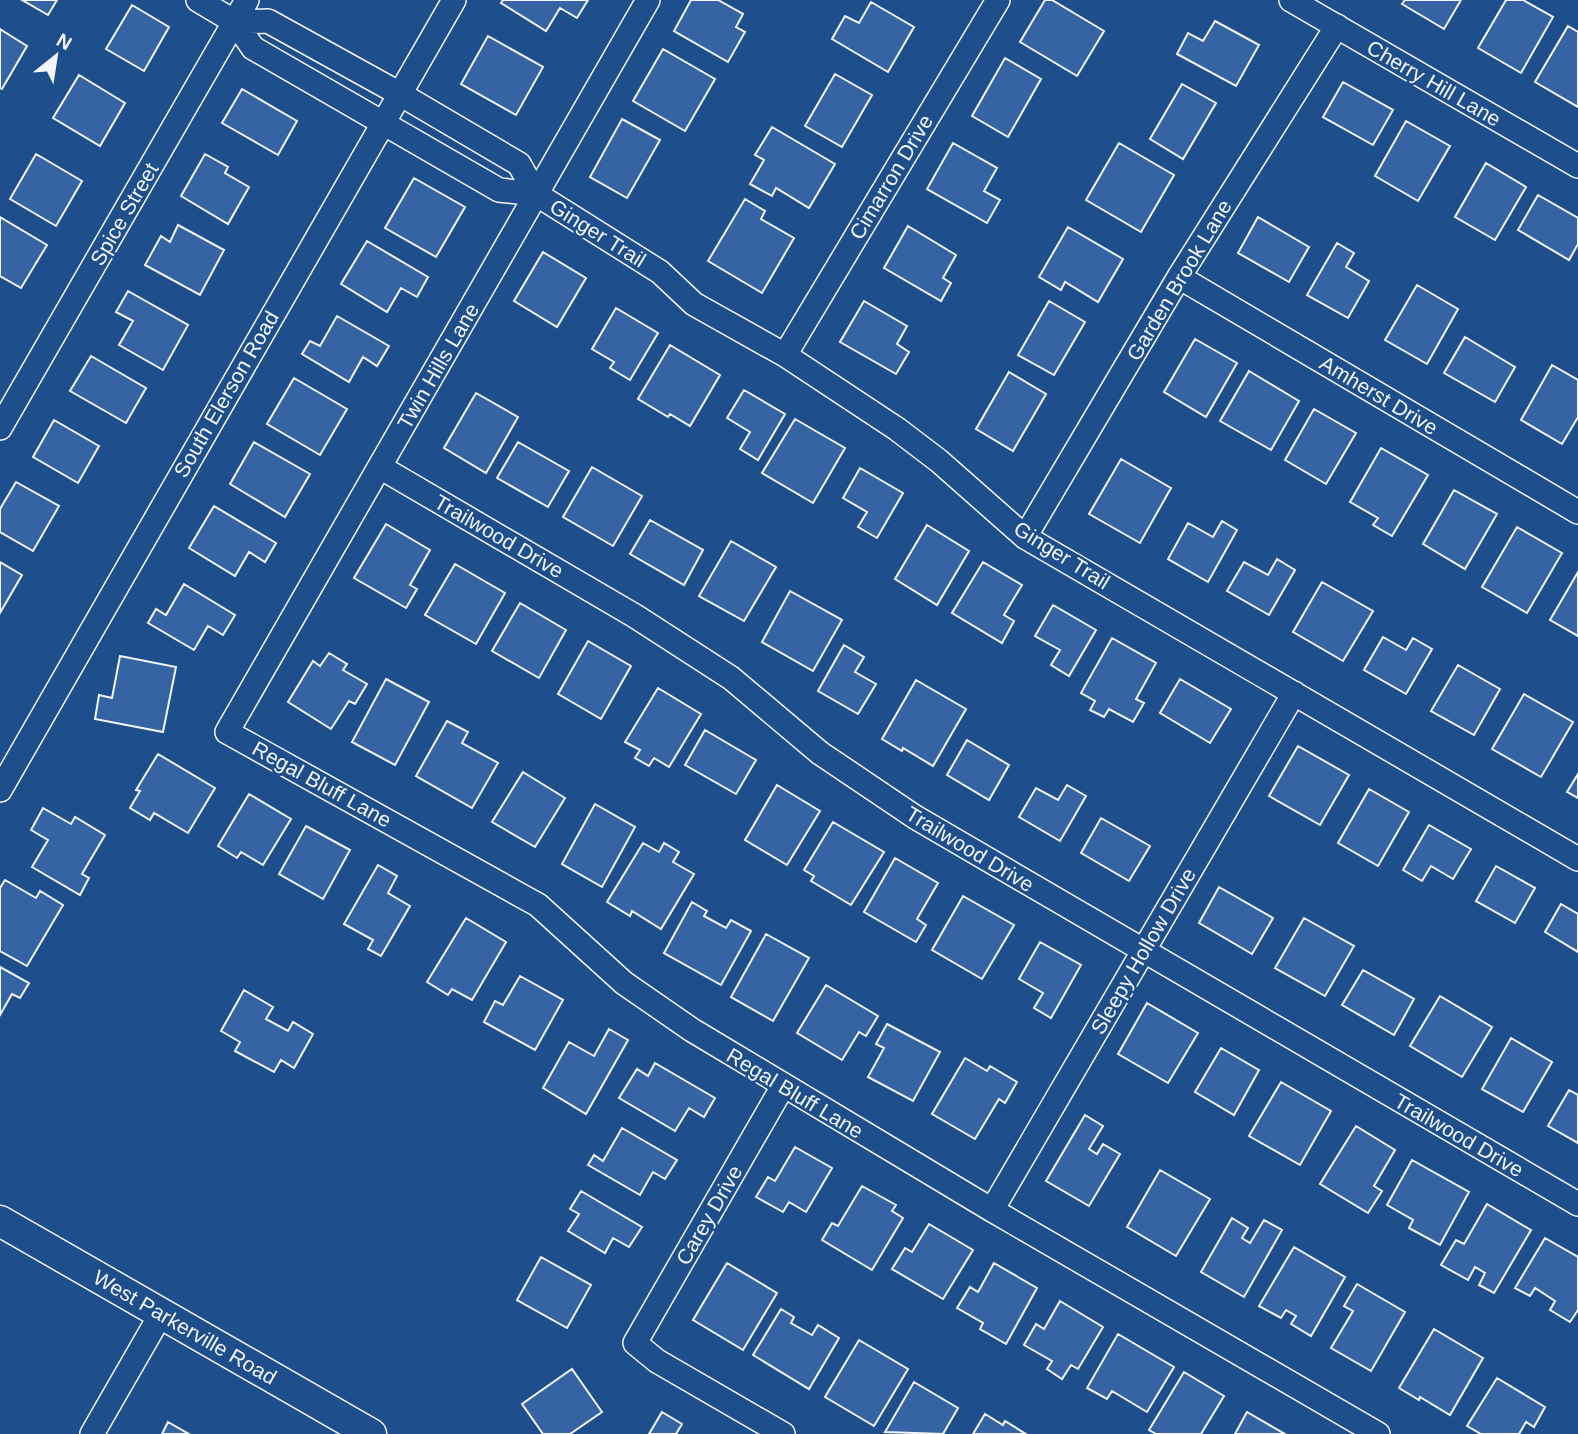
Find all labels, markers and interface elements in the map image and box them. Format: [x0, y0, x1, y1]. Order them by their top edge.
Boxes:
north arrow [21, 21, 91, 91]
text: N [53, 29, 75, 54]
street label: Cherry Hill Lane [1363, 35, 1505, 131]
street label: Cimarron Drive [845, 111, 937, 243]
street label: Spice Street [85, 159, 163, 269]
street label: Ginger Trail [546, 194, 650, 272]
street label: Garden Brook Lane [1122, 196, 1236, 364]
street label: Twin Hills Lane [393, 299, 483, 433]
street label: South Elerson Road [169, 307, 283, 481]
street label: Amherst Drive [1316, 351, 1442, 439]
street label: Trailwood Drive [430, 490, 568, 582]
street label: Ginger Trail [1010, 516, 1114, 594]
street label: Regal Bluff Lane [249, 736, 395, 832]
street label: Trailwood Drive [902, 802, 1038, 896]
street label: Sleepy Hollow Drive [1086, 864, 1200, 1038]
street label: Regal Bluff Lane [723, 1043, 867, 1143]
street label: Trailwood Drive [1390, 1089, 1528, 1181]
street label: Carey Drive [671, 1161, 747, 1269]
street label: West Parkerville Road [89, 1265, 281, 1389]

